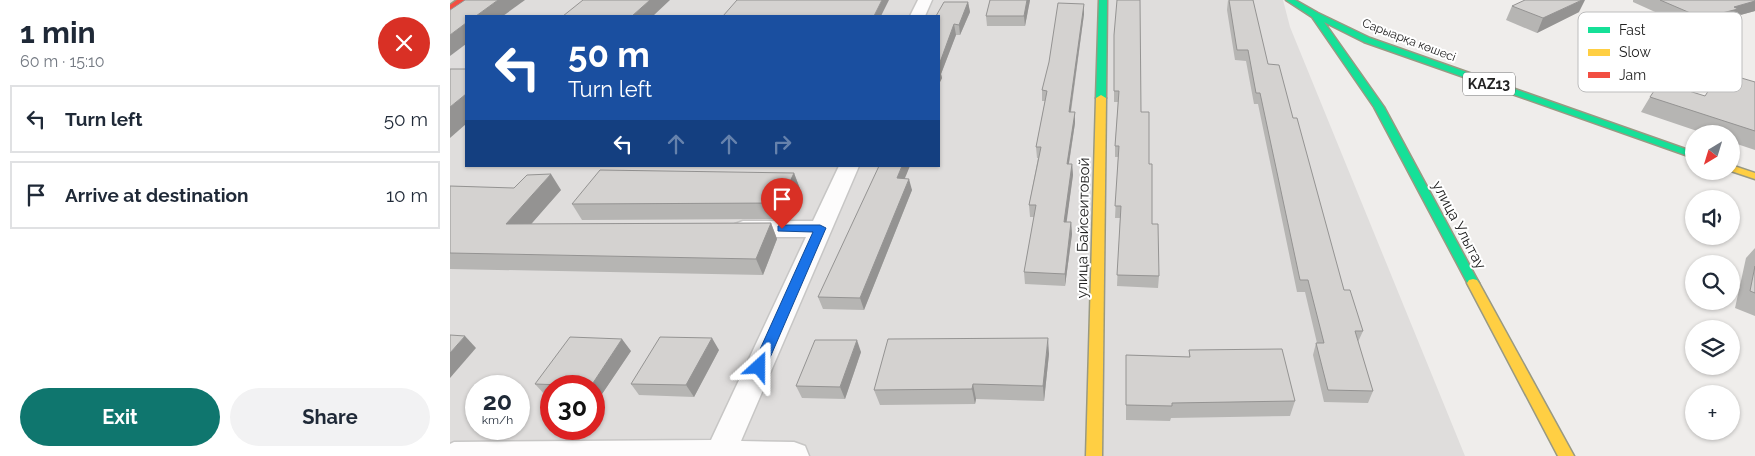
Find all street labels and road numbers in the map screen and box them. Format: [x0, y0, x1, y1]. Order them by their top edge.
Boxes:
street label: Сарыарқа көшесі [1360, 16, 1458, 64]
road number: KAZ13 [1463, 72, 1515, 96]
street label: улица Байсеитовой [1073, 157, 1093, 299]
street label: улица Улытау [1428, 178, 1490, 272]

